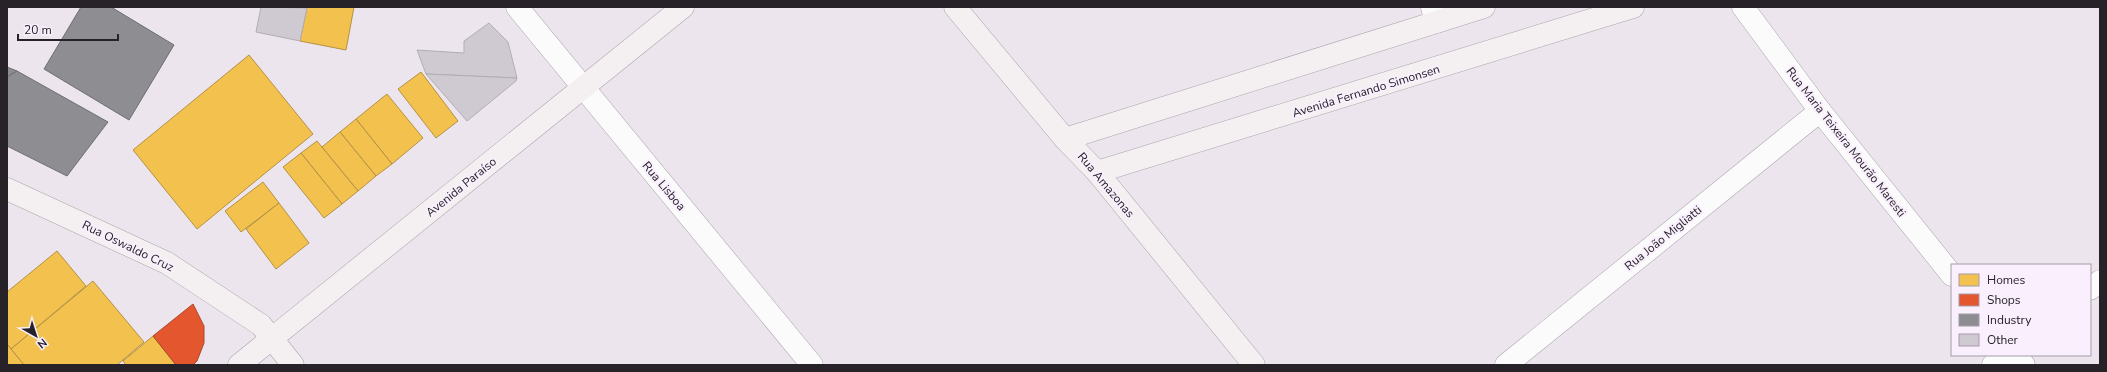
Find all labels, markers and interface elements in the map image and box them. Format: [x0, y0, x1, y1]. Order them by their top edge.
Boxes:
scale bar [18, 16, 118, 42]
text: 20 m [24, 22, 52, 38]
street label: Avenida Fernando Simonsen [1290, 61, 1442, 121]
street label: Rua Maria Teixeira Mourão Maresti [1783, 64, 1909, 220]
street label: Rua Amazonas [1074, 149, 1138, 221]
street label: Avenida Paraíso [422, 153, 500, 220]
street label: Rua Lisboa [639, 158, 689, 214]
street label: Rua João Migliatti [1621, 202, 1705, 274]
street label: Rua Oswaldo Cruz [79, 217, 177, 275]
legend [1951, 264, 2091, 356]
text: Homes [1987, 272, 2025, 288]
text: Shops [1987, 292, 2021, 308]
text: Industry [1987, 312, 2032, 328]
north arrow [16, 316, 56, 356]
text: Other [1987, 332, 2019, 348]
text: N [34, 335, 50, 352]

